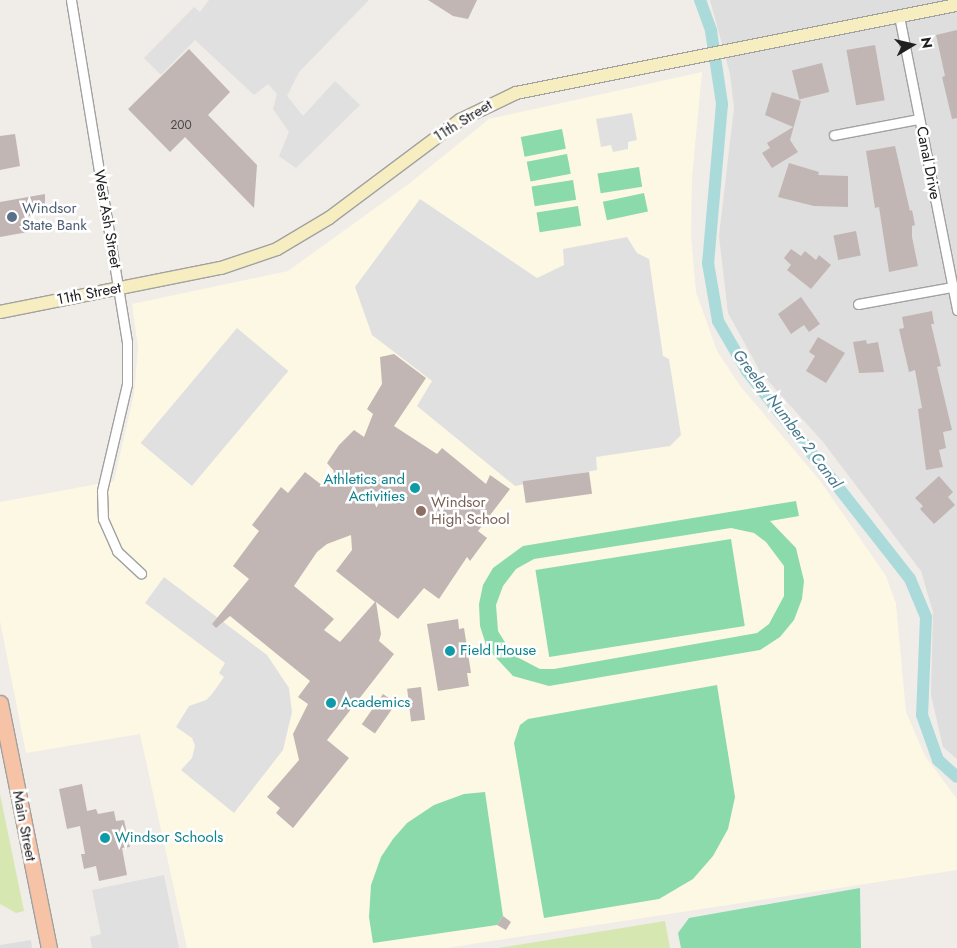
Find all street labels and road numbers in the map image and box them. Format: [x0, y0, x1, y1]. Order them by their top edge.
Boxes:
street label: 11th Street [431, 96, 495, 146]
street label: Canal Drive [912, 125, 944, 201]
street label: West Ash Street [89, 168, 125, 270]
street label: 11th Street [55, 279, 123, 309]
street label: Main Street [8, 789, 40, 863]

